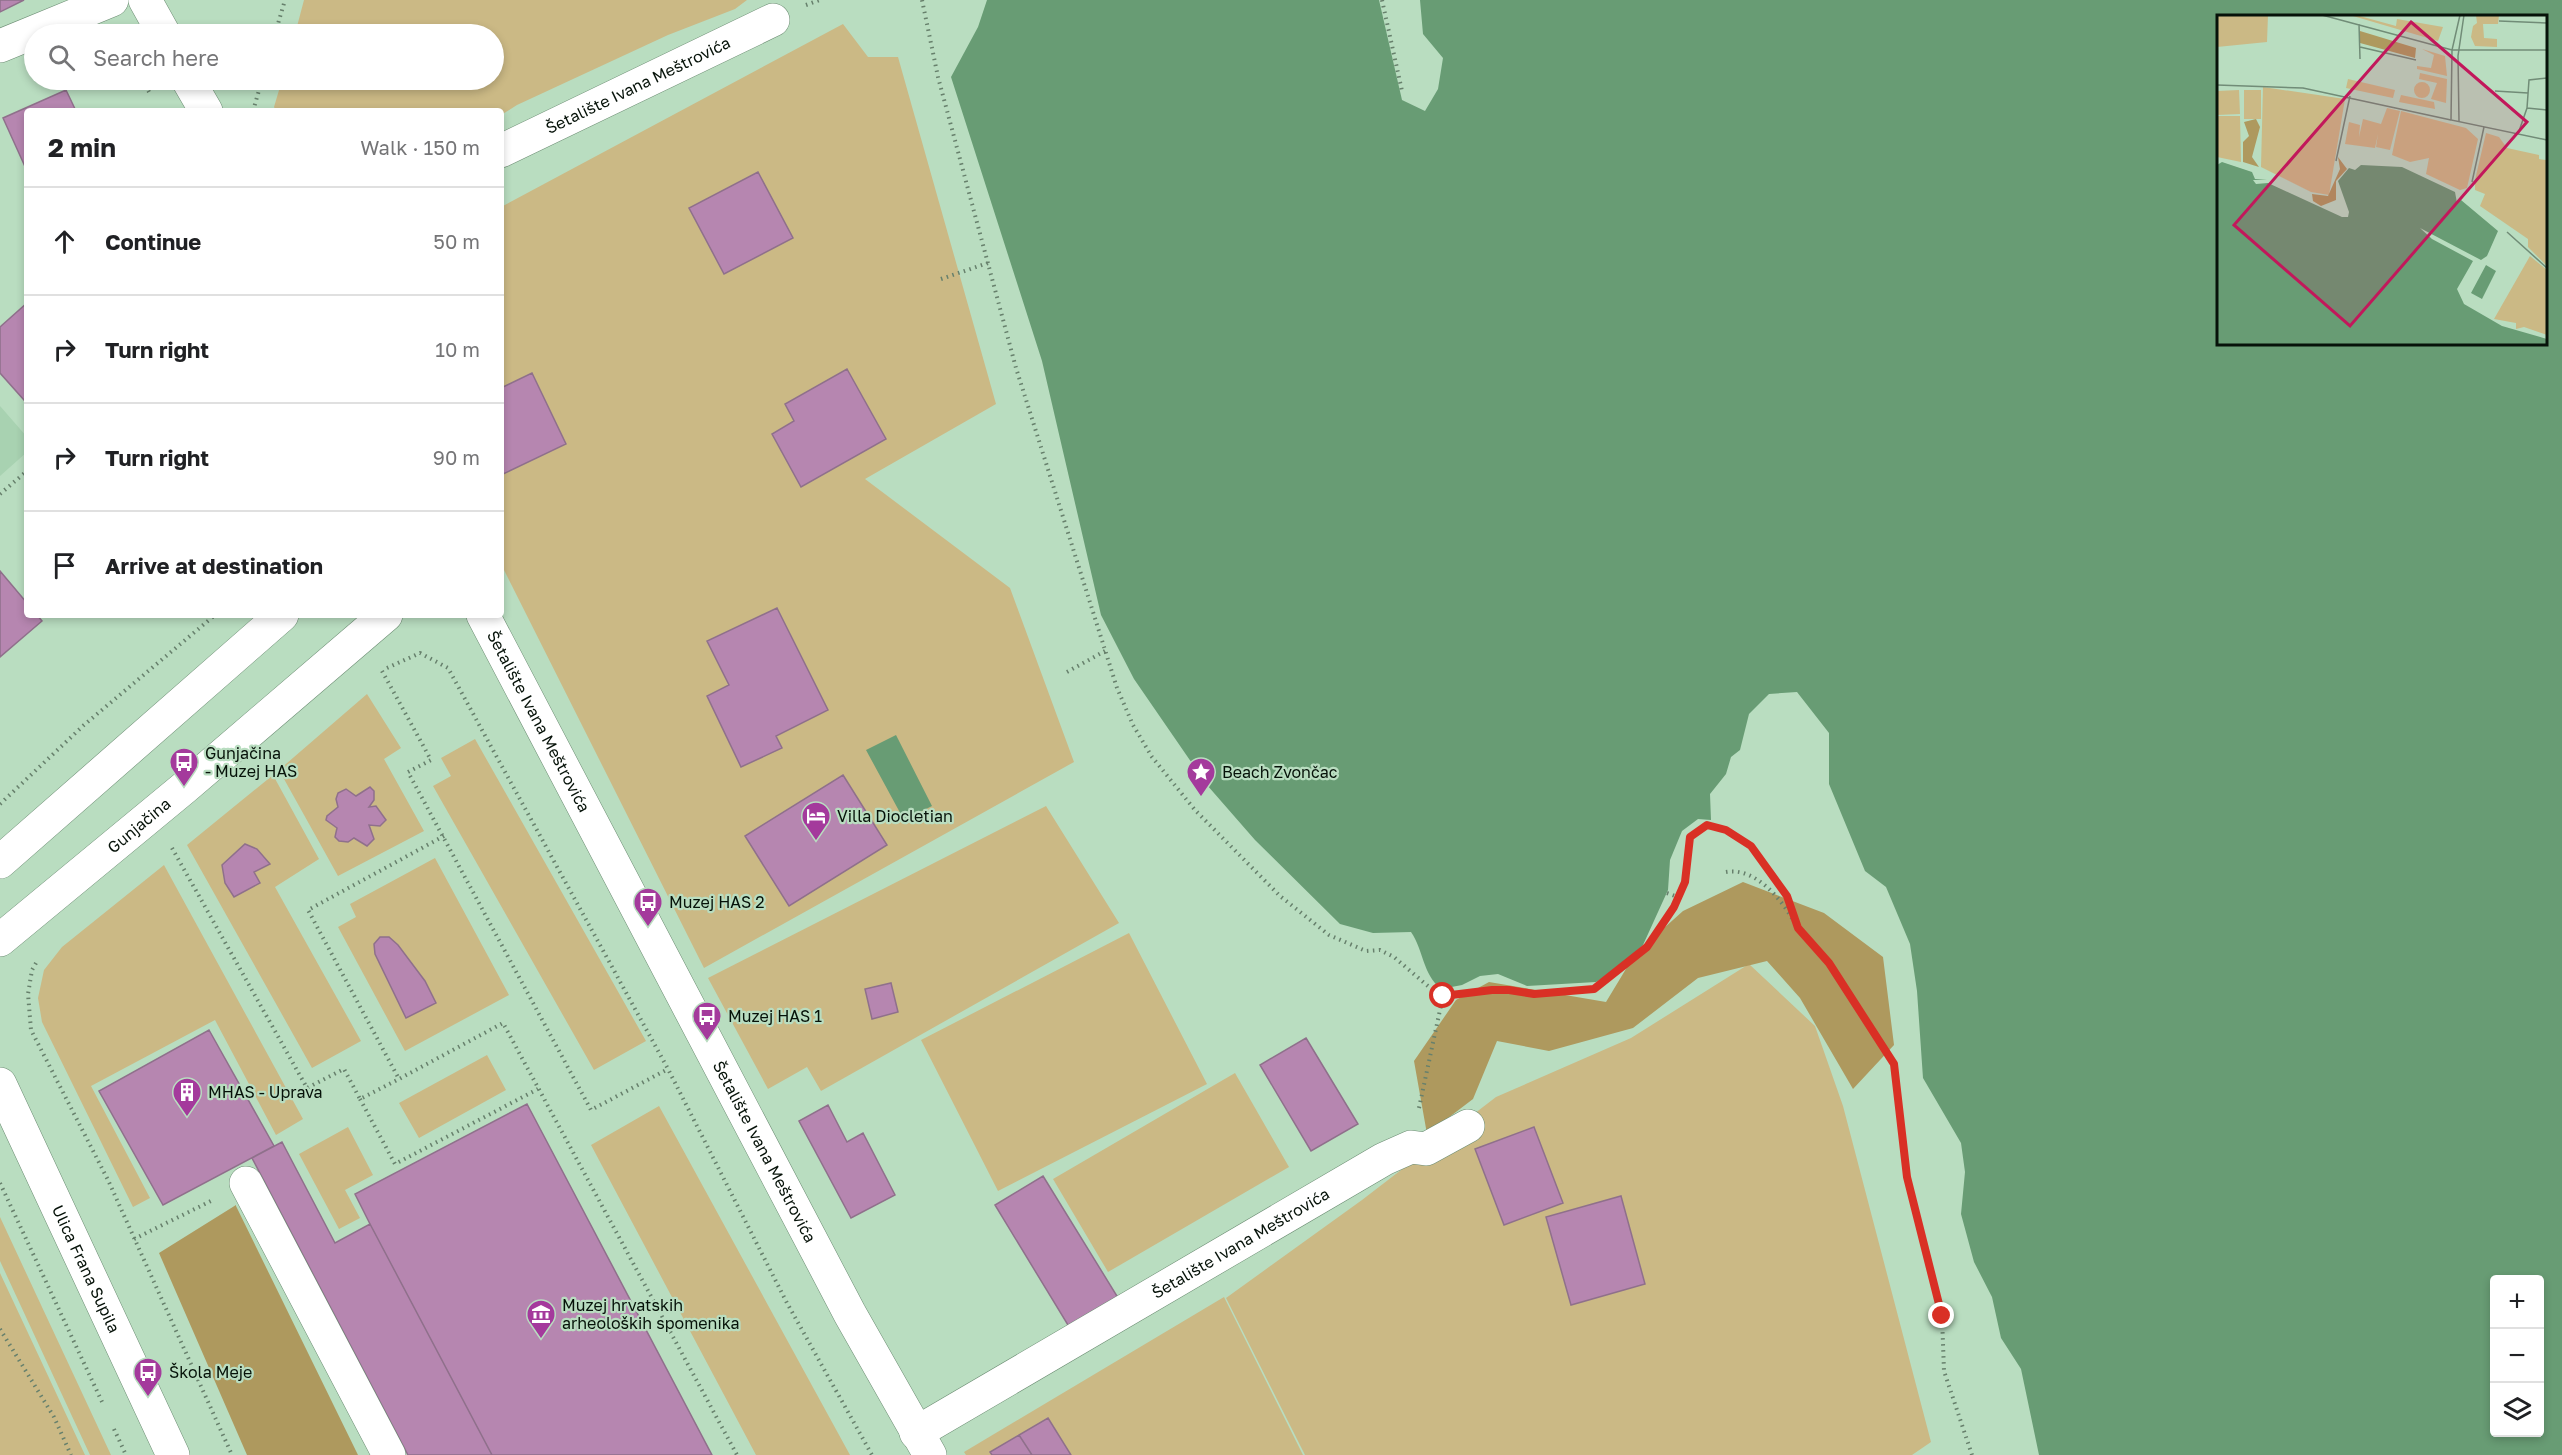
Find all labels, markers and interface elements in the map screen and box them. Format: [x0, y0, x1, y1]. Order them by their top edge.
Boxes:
inset map [2217, 15, 2547, 345]
search box [24, 24, 504, 90]
street label: Šetalište Ivana Meštrovića [542, 32, 733, 138]
icon: search [45, 41, 78, 74]
text: Search here [93, 44, 219, 71]
text: 2 min [48, 132, 116, 163]
text: Walk · 150 m [360, 135, 480, 159]
icon: ahead [48, 225, 81, 258]
text: Continue [105, 228, 201, 255]
text: 50 m [433, 229, 480, 253]
icon: right [48, 333, 81, 366]
text: Turn right [105, 336, 209, 363]
text: 10 m [435, 337, 480, 361]
icon: right [48, 441, 81, 474]
text: Turn right [105, 444, 209, 471]
text: 90 m [433, 445, 480, 469]
icon: arrive [48, 549, 81, 582]
text: Arrive at destination [105, 552, 323, 579]
street label: Šetalište Ivana Meštrovića [483, 627, 595, 816]
place label: Gunjačina - Muzej HAS [205, 743, 297, 781]
bus stop icon: Gunjačina - Muzej HAS [168, 746, 200, 788]
place icon: Beach Zvončac [1185, 756, 1217, 798]
place label: Beach Zvončac [1222, 762, 1338, 782]
street label: Gunjačina [103, 793, 174, 857]
hotel icon: Villa Diocletian [800, 800, 832, 842]
place label: Villa Diocletian [837, 806, 953, 826]
bus stop icon: Muzej HAS 2 [632, 886, 664, 928]
place label: Muzej HAS 2 [669, 892, 764, 912]
route start [1429, 982, 1455, 1008]
bus stop icon: Muzej HAS 1 [691, 1000, 723, 1042]
place label: Muzej HAS 1 [728, 1006, 822, 1026]
street label: Šetalište Ivana Meštrovića [709, 1057, 821, 1246]
building icon: MHAS - Uprava [171, 1076, 203, 1118]
place label: MHAS - Uprava [208, 1082, 323, 1102]
street label: Šetalište Ivana Meštrovića [1148, 1183, 1333, 1303]
street label: Ulica Frana Supila [48, 1202, 125, 1336]
map controls [2490, 1275, 2544, 1437]
button: + [2490, 1275, 2544, 1329]
place label: Muzej hrvatskih arheoloških spomenika [562, 1295, 740, 1333]
museum icon: Muzej hrvatskih arheoloških spomenika [525, 1298, 557, 1340]
route end [1928, 1302, 1954, 1328]
button: − [2490, 1329, 2544, 1383]
bus stop icon: Škola Meje [132, 1356, 164, 1398]
place label: Škola Meje [169, 1362, 252, 1382]
button: layers [2490, 1383, 2544, 1437]

